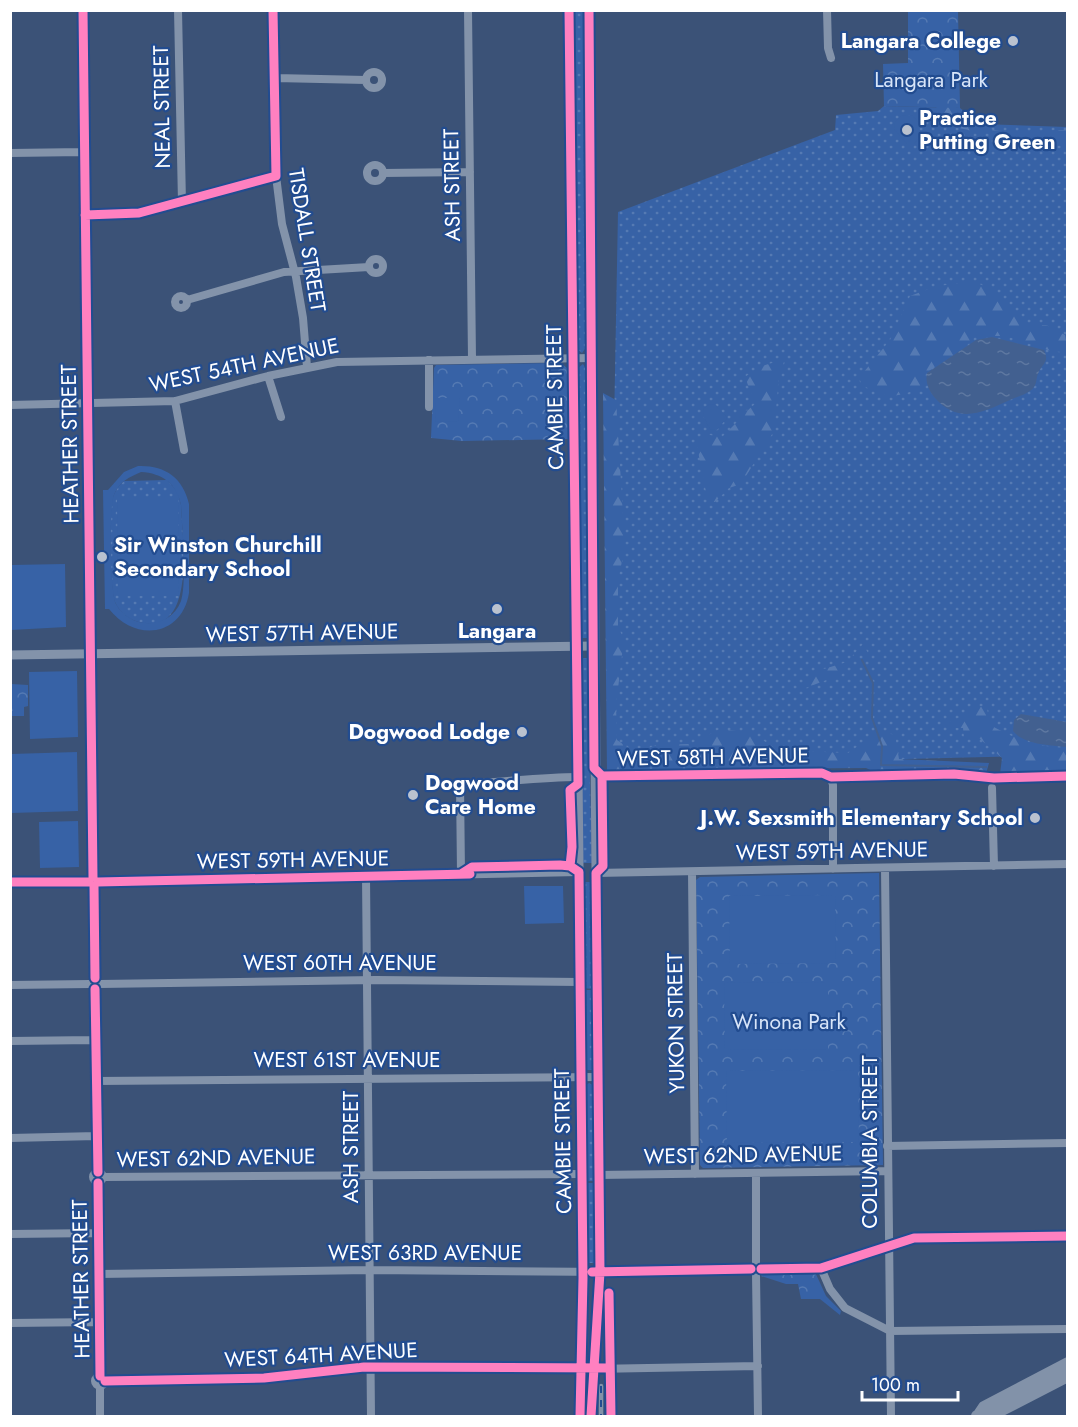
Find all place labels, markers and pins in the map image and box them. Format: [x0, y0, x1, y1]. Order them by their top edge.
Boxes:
place label: Langara College [841, 26, 1001, 56]
marker: Langara College [1006, 34, 1020, 48]
place label: Practice Putting Green [919, 103, 1056, 157]
marker: Practice Putting Green [900, 123, 914, 137]
place label: Sir Winston Churchill Secondary School [114, 530, 322, 584]
marker: Sir Winston Churchill Secondary School [95, 550, 109, 564]
marker: Langara [490, 602, 504, 616]
place label: Langara [458, 616, 536, 646]
place label: Dogwood Lodge [348, 717, 510, 747]
marker: Dogwood Lodge [515, 725, 529, 739]
place label: Dogwood Care Home [425, 768, 536, 822]
marker: Dogwood Care Home [406, 788, 420, 802]
place label: J.W. Sexsmith Elementary School [696, 803, 1023, 833]
marker: J.W. Sexsmith Elementary School [1028, 811, 1042, 825]

